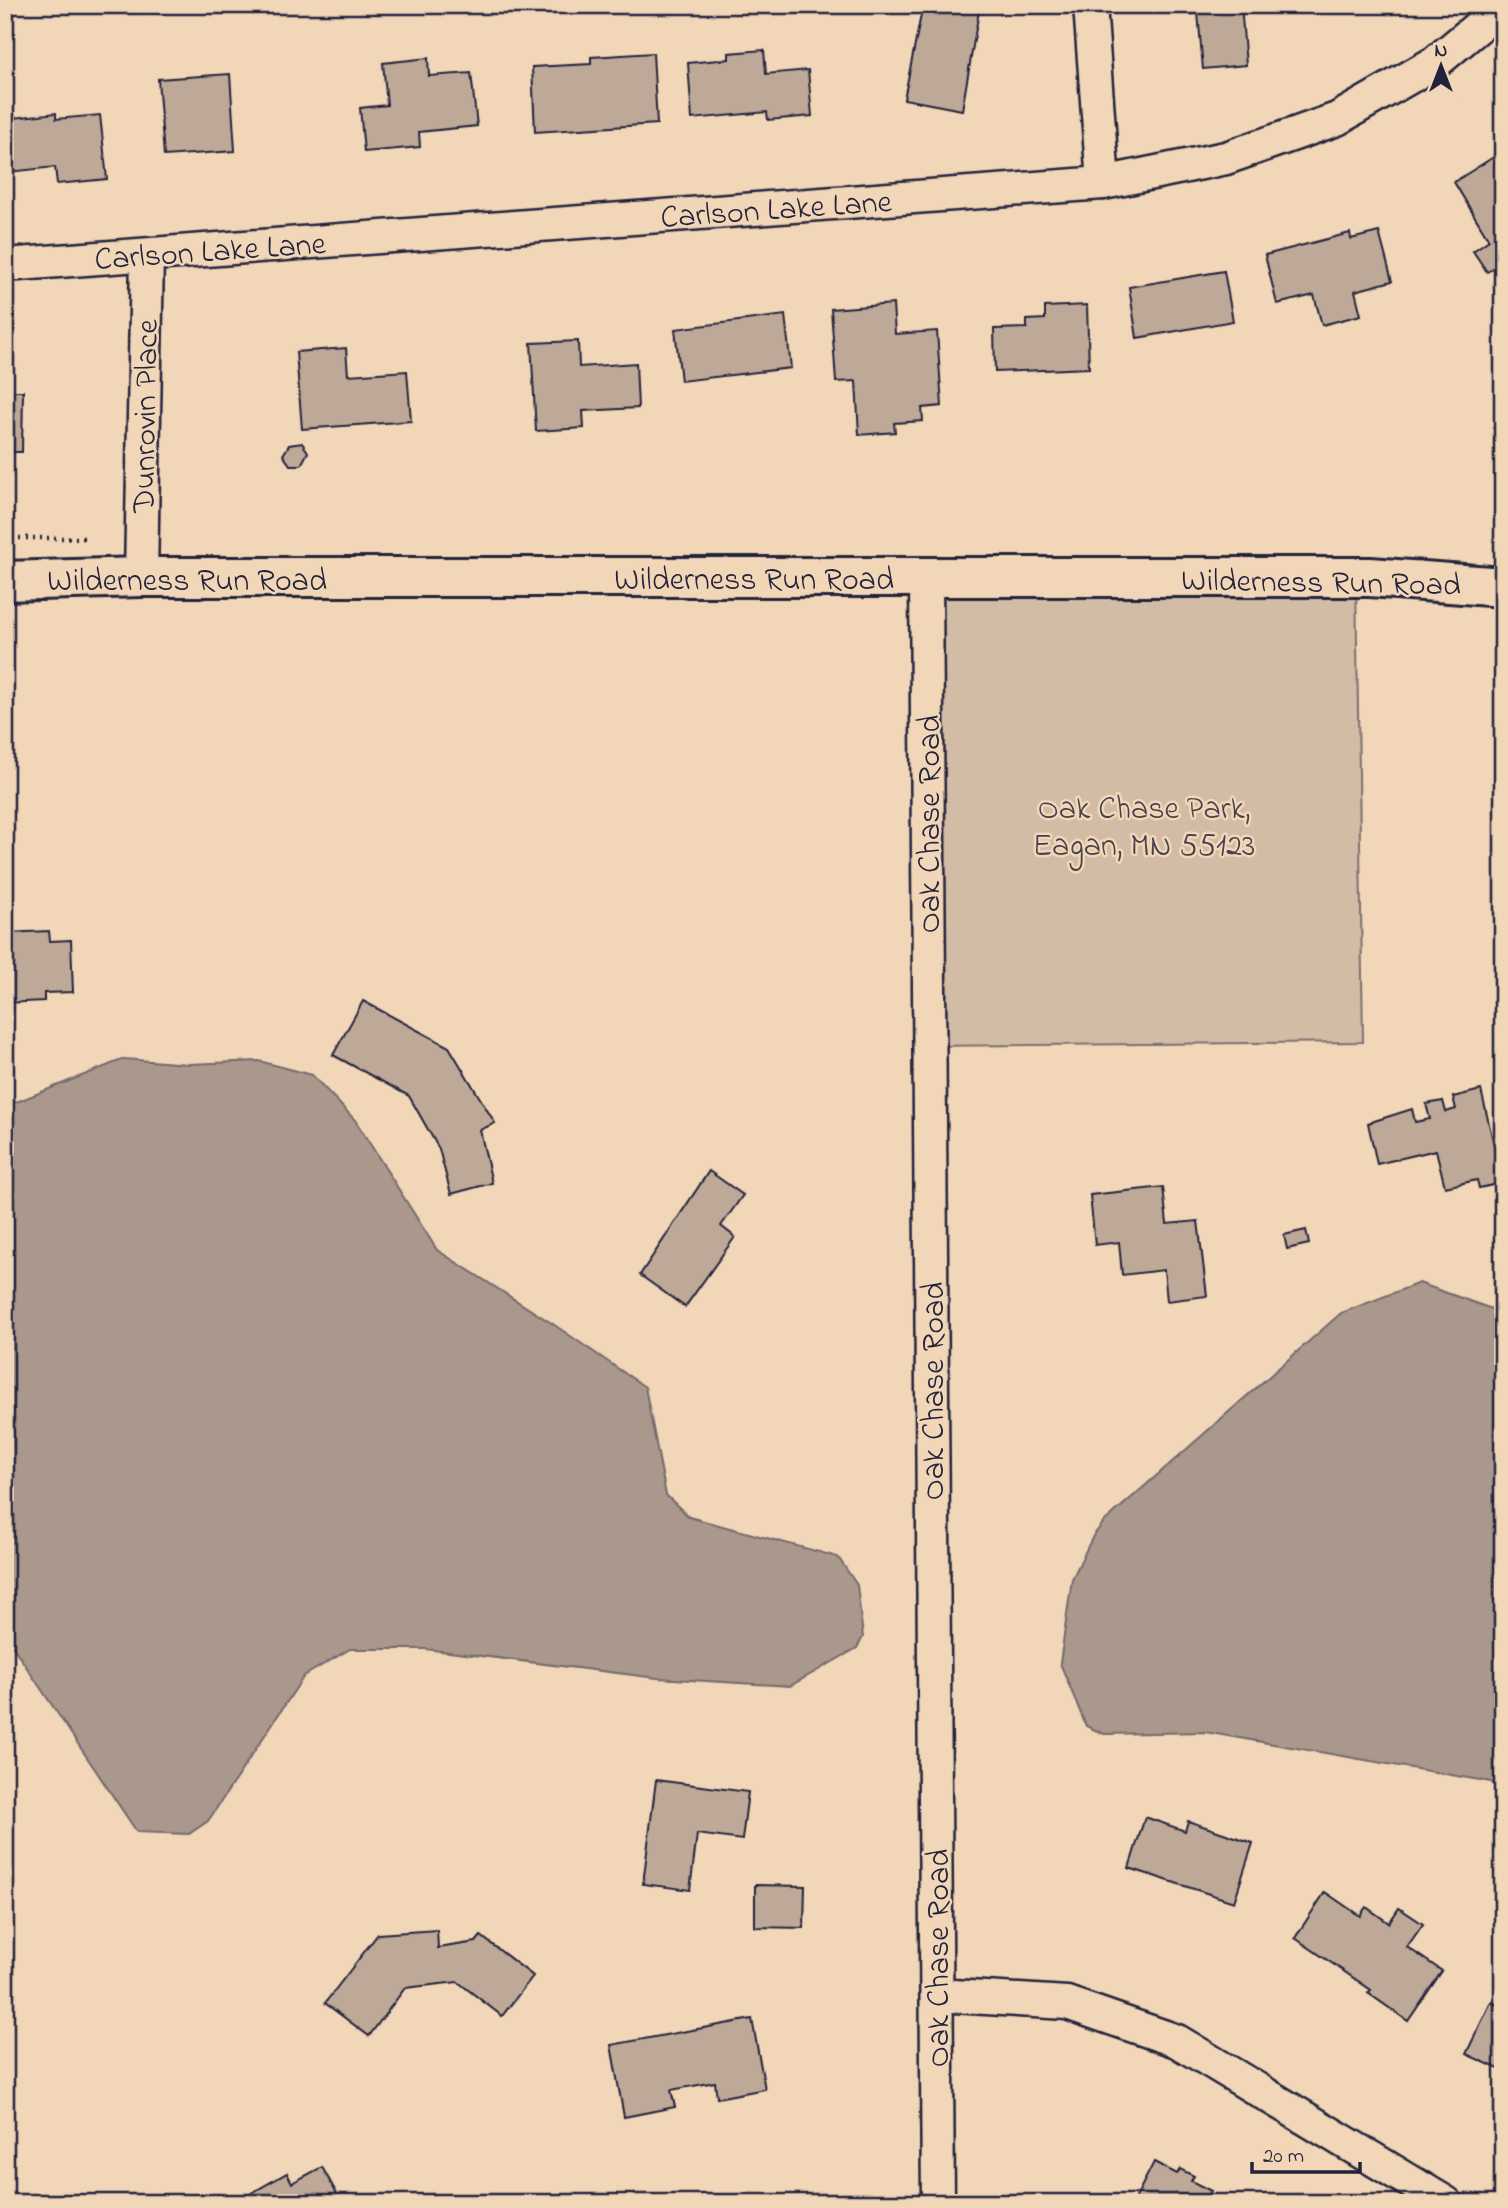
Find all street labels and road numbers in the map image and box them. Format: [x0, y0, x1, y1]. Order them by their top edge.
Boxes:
street label: Carlson Lake Lane [659, 180, 894, 243]
street label: Carlson Lake Lane [93, 222, 328, 285]
street label: Dunrovin Place [122, 318, 173, 514]
street label: Wilderness Run Road [614, 558, 894, 605]
street label: Wilderness Run Road [47, 559, 327, 606]
street label: Wilderness Run Road [1181, 559, 1461, 610]
street label: Oak Chase Road [908, 715, 955, 933]
street label: Oak Chase Road [912, 1282, 959, 1500]
street label: Oak Chase Road [917, 1849, 964, 2067]

